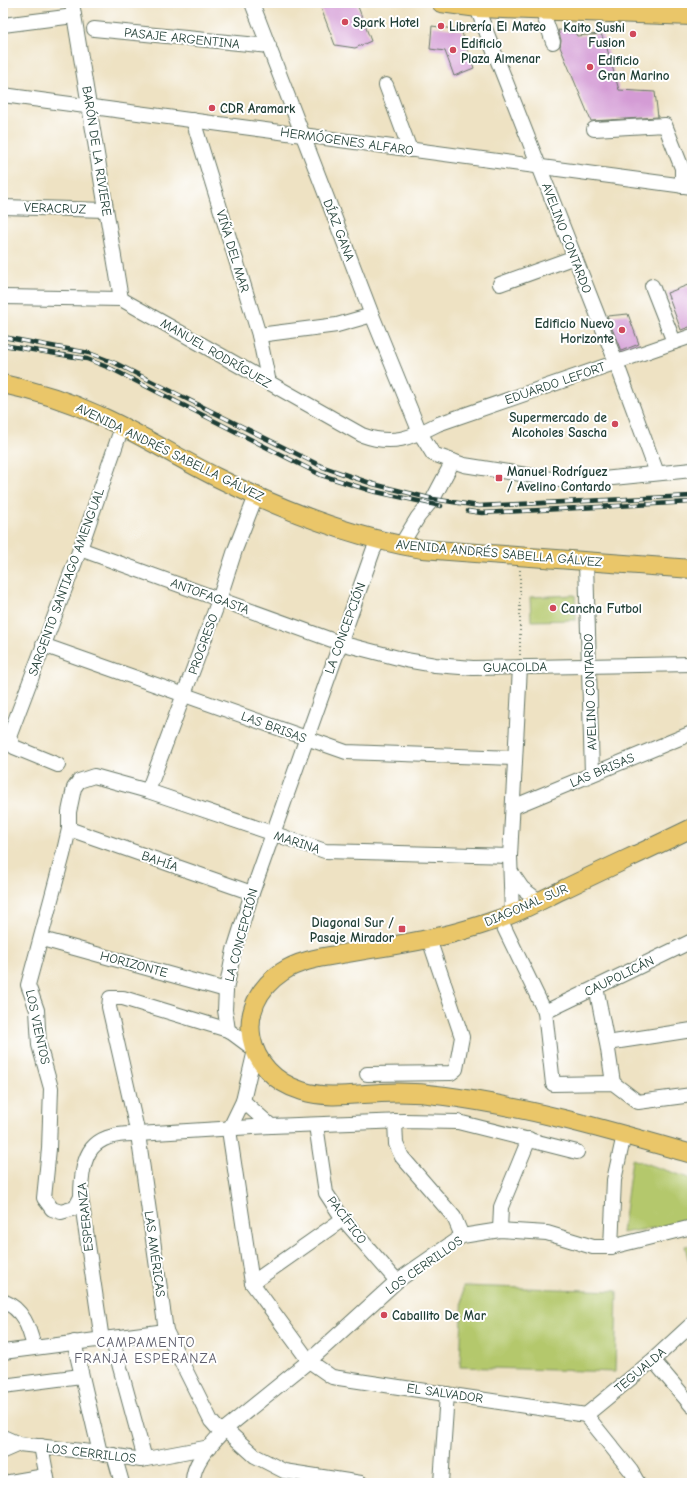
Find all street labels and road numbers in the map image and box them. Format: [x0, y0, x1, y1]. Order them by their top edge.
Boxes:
street label: PASAJE ARGENTINA [123, 24, 241, 52]
street label: BARÓN DE LA RIVIERE [79, 85, 116, 217]
street label: HERMÓGENES ALFARO [279, 123, 415, 158]
street label: AVELINO CONTARDO [539, 181, 595, 295]
street label: DÍAZ GANA [320, 196, 359, 264]
street label: VERACRUZ [24, 199, 87, 217]
street label: VIÑA DEL MAR [213, 208, 254, 294]
street label: MANUEL RODRÍGUEZ [158, 314, 275, 391]
street label: EDUARDO LEFORT [503, 359, 607, 407]
street label: AVENIDA ANDRÉS SABELLA GÁLVEZ [74, 399, 267, 504]
street label: SARGENTO SANTIAGO AMENGUAL [25, 486, 107, 678]
street label: AVENIDA ANDRÉS SABELLA GÁLVEZ [395, 536, 603, 570]
street label: ANTOFAGASTA [169, 575, 252, 617]
street label: LA CONCEPCIÓN [321, 580, 368, 676]
street label: PROGRESO [185, 611, 221, 677]
street label: AVELINO CONTARDO [580, 633, 600, 751]
street label: GUACOLDA [483, 659, 548, 675]
street label: LAS BRISAS [239, 708, 309, 746]
street label: LAS BRISAS [568, 750, 636, 790]
street label: MARINA [272, 828, 322, 857]
street label: BAHÍA [140, 847, 181, 874]
street label: DIAGONAL SUR [482, 881, 570, 929]
street label: LA CONCEPCIÓN [220, 886, 261, 983]
street label: HORIZONTE [99, 948, 170, 980]
street label: CAUPOLICÁN [581, 952, 656, 999]
street label: LOS VIENTOS [23, 988, 53, 1066]
street label: ESPERANZA [74, 1181, 96, 1252]
street label: PACÍFICO [324, 1193, 371, 1247]
street label: LAS AMÉRICAS [142, 1210, 169, 1298]
street label: LOS CERRILLOS [383, 1233, 465, 1297]
street label: TEGUALDA [611, 1344, 669, 1396]
street label: EL SALVADOR [406, 1380, 484, 1406]
street label: LOS CERRILLOS [45, 1440, 137, 1466]

